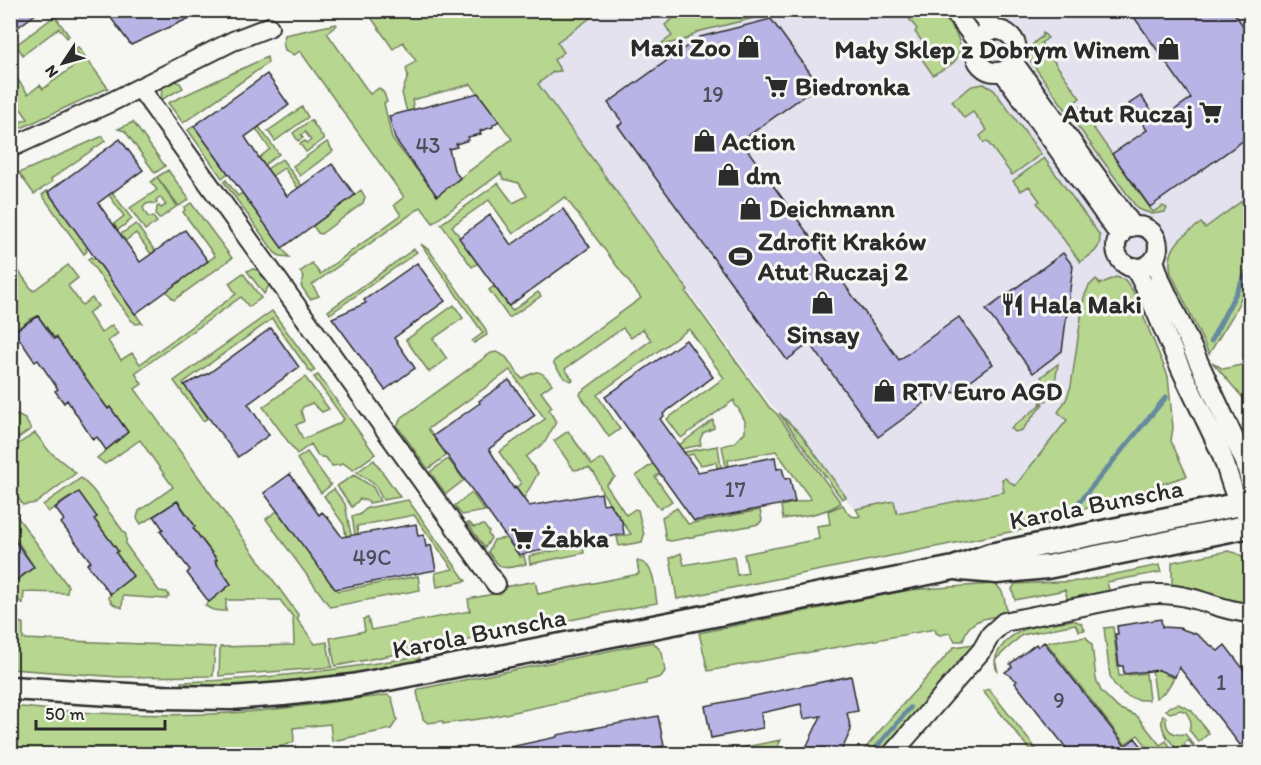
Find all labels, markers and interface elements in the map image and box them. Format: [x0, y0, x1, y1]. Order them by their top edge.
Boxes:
place label: Maxi Zoo [630, 31, 731, 63]
north arrow [33, 33, 93, 93]
place label: Mały Sklep z Dobrym Winem [834, 33, 1151, 65]
shop icon: Maxi Zoo [736, 34, 762, 60]
shop icon: Mały Sklep z Dobrym Winem [1155, 36, 1181, 62]
text: N [40, 62, 62, 81]
place label: Biedronka [795, 70, 910, 102]
supermarket icon: Biedronka [764, 73, 790, 99]
house number: 19 [702, 81, 724, 108]
place label: Atut Ruczaj [1062, 97, 1193, 129]
supermarket icon: Atut Ruczaj [1198, 100, 1224, 126]
place label: Action [721, 125, 795, 157]
shop icon: Action [691, 128, 717, 154]
house number: 43 [415, 132, 441, 159]
place label: dm [746, 159, 782, 191]
shop icon: dm [715, 162, 741, 188]
place label: Deichmann [769, 192, 895, 224]
shop icon: Deichmann [738, 195, 764, 221]
place label: Zdrofit Kraków Atut Ruczaj 2 [757, 225, 926, 287]
sports icon: Zdrofit Kraków Atut Ruczaj 2 [727, 243, 753, 269]
place label: Hala Maki [1030, 288, 1142, 320]
shop icon: Sinsay [810, 290, 836, 316]
restaurant icon: Hala Maki [999, 291, 1025, 317]
place label: Sinsay [787, 318, 860, 350]
place label: RTV Euro AGD [902, 375, 1062, 407]
shop icon: RTV Euro AGD [871, 378, 897, 404]
street label: Karola Bunscha [1006, 471, 1186, 537]
house number: 17 [724, 476, 746, 503]
place label: Żabka [541, 522, 609, 554]
supermarket icon: Żabka [510, 525, 536, 551]
house number: 49C [353, 544, 391, 571]
street label: Karola Bunscha [389, 600, 569, 666]
house number: 1 [1216, 669, 1226, 696]
house number: 9 [1053, 687, 1065, 714]
scale bar [36, 693, 165, 731]
text: 50 m [45, 703, 85, 725]

